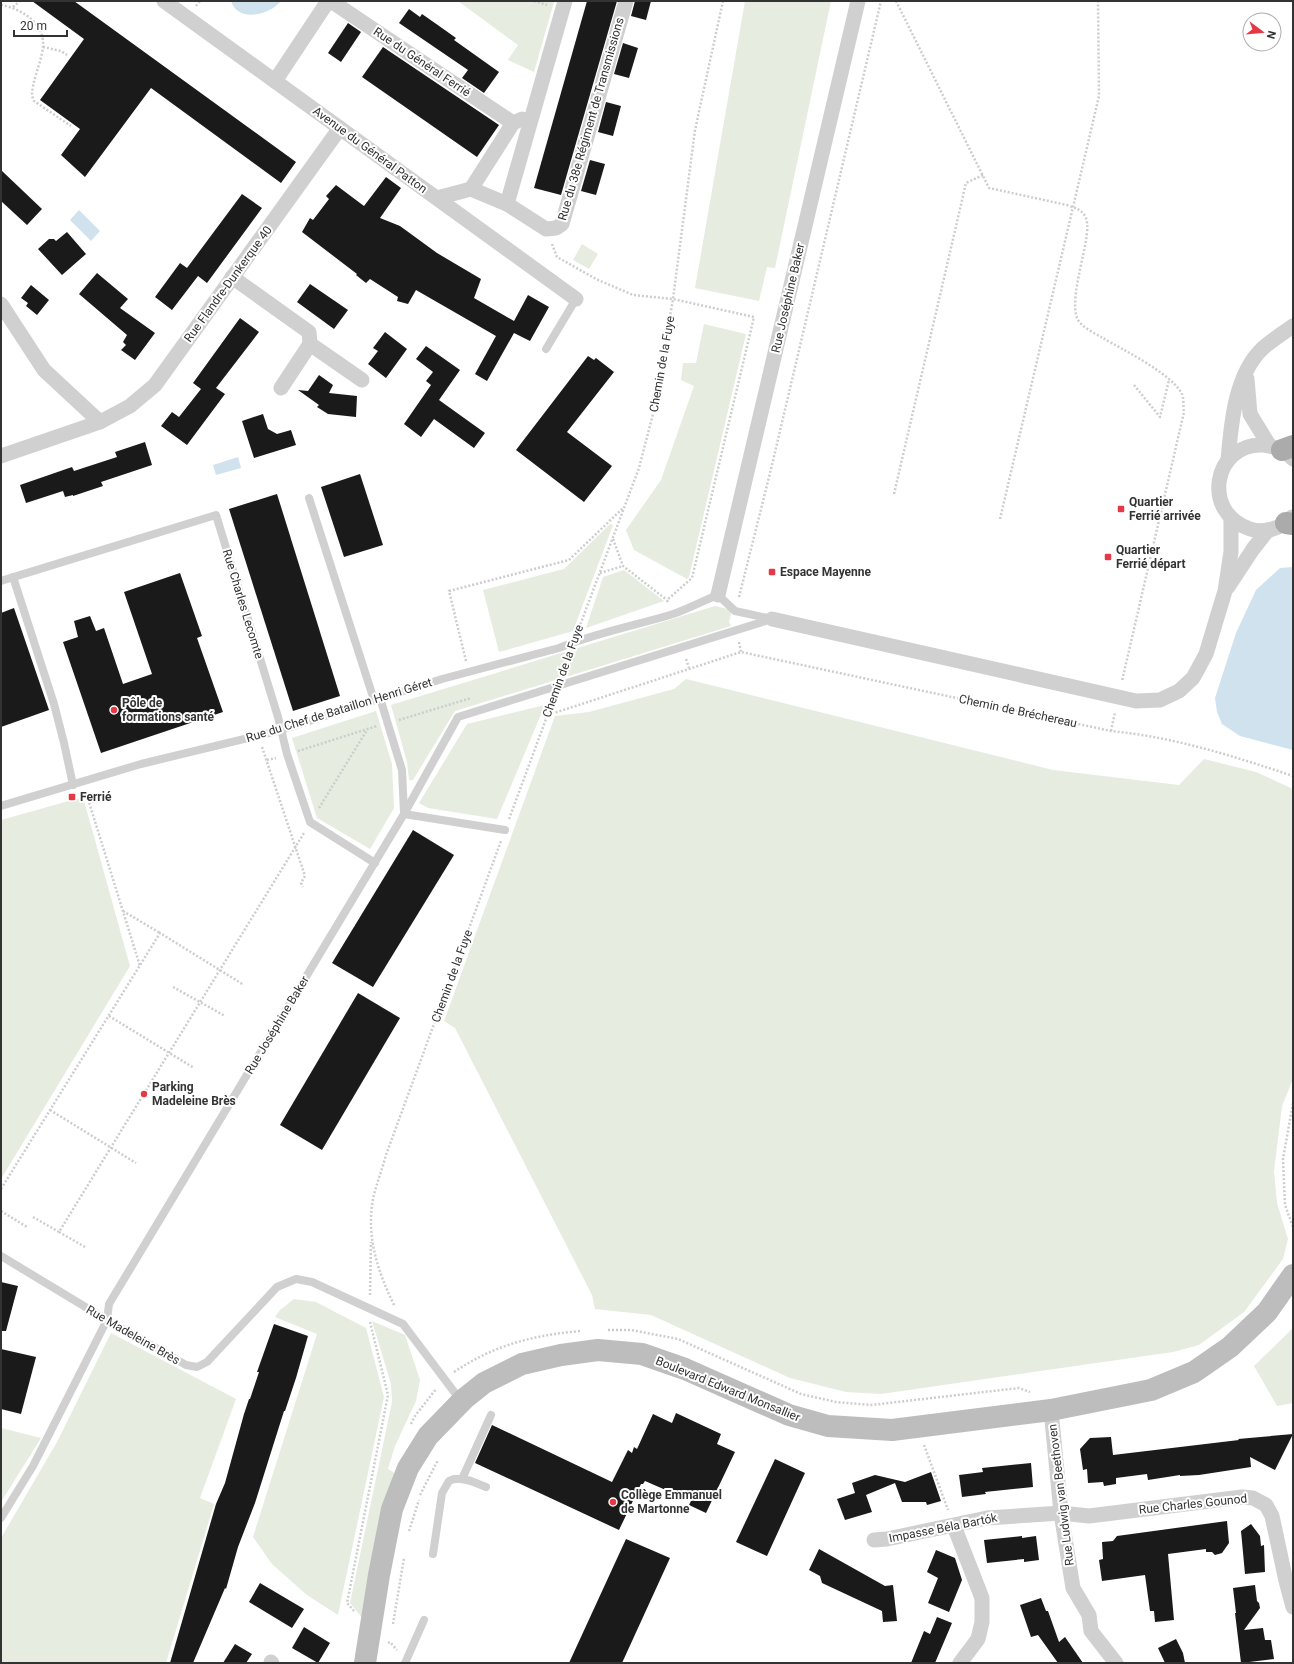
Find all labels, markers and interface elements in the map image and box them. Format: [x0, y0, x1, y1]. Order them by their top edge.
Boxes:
scale bar [14, 12, 67, 38]
north arrow [1242, 12, 1282, 52]
street label: Rue du 38e Régiment de Transmissions [555, 16, 627, 222]
text: 20 m [20, 19, 47, 33]
street label: Rue du Général Ferrié [371, 24, 473, 100]
text: N [1264, 29, 1278, 40]
street label: Avenue du Général Patton [310, 104, 430, 196]
street label: Rue Flandre-Dunkerque 40 [181, 223, 275, 345]
street label: Rue Joséphine Baker [769, 242, 807, 354]
street label: Chemin de la Fuye [647, 315, 677, 413]
place label: Quartier Ferrié arrivée [1129, 495, 1201, 523]
marker: Quartier Ferrié arrivée [1116, 504, 1126, 514]
place label: Quartier Ferrié départ [1116, 543, 1186, 571]
street label: Rue Charles Lecomte [220, 548, 266, 660]
marker: Quartier Ferrié départ [1103, 552, 1113, 562]
place label: Espace Mayenne [780, 565, 872, 579]
marker: Espace Mayenne [767, 567, 777, 577]
street label: Chemin de la Fuye [540, 623, 586, 719]
street label: Rue du Chef de Bataillon Henri Géret [244, 675, 434, 745]
street label: Chemin de Bréchereau [958, 692, 1078, 730]
place label: Pôle de formations santé [122, 696, 215, 724]
marker: Pôle de formations santé [109, 705, 119, 715]
place label: Ferrié [80, 790, 112, 804]
marker: Ferrié [67, 792, 77, 802]
street label: Chemin de la Fuye [429, 928, 475, 1024]
street label: Rue Joséphine Baker [242, 973, 312, 1077]
place label: Parking Madeleine Brès [152, 1080, 236, 1108]
marker: Parking Madeleine Brès [139, 1089, 149, 1099]
street label: Rue Madeleine Brès [84, 1303, 182, 1367]
street label: Boulevard Edward Monsallier [654, 1354, 802, 1424]
street label: Rue Ludwig van Beethoven [1045, 1423, 1077, 1567]
place label: Collège Emmanuel de Martonne [621, 1488, 722, 1516]
street label: Rue Charles Gounod [1138, 1491, 1248, 1517]
marker: Collège Emmanuel de Martonne [608, 1497, 618, 1507]
street label: Impasse Béla Bartók [888, 1510, 999, 1545]

